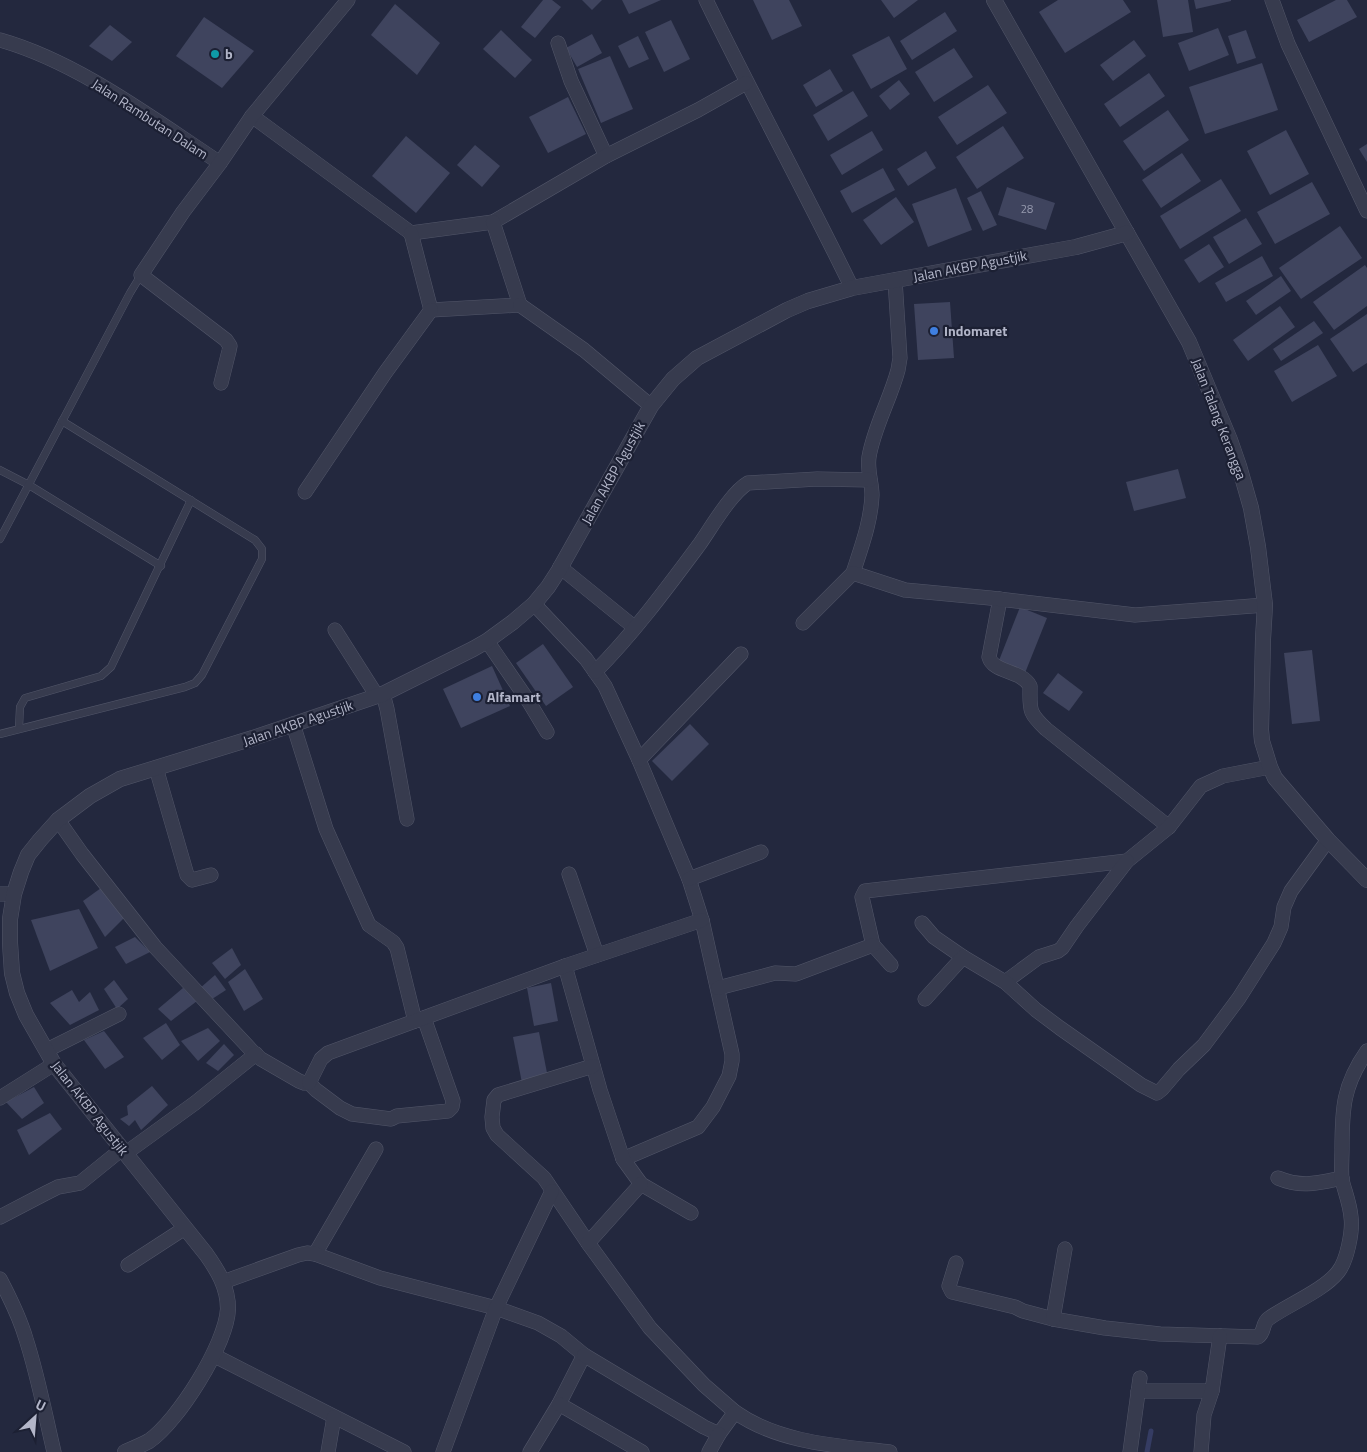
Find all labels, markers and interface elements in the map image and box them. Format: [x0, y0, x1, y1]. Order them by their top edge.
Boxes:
place label: b [225, 43, 233, 64]
marker: b [209, 48, 221, 60]
street label: Jalan Rambutan Dalam [88, 73, 212, 164]
house number: 28 [1021, 201, 1033, 217]
street label: Jalan AKBP Agustjik [911, 244, 1029, 287]
place label: Indomaret [944, 320, 1007, 341]
marker: Indomaret [928, 325, 940, 337]
street label: Jalan Talang Kerangga [1187, 355, 1252, 483]
street label: Jalan AKBP Agustjik [575, 417, 650, 528]
place label: Alfamart [487, 686, 541, 707]
marker: Alfamart [471, 691, 483, 703]
street label: Jalan AKBP Agustjik [240, 694, 356, 751]
street label: Jalan AKBP Agustjik [47, 1056, 134, 1160]
north arrow [10, 1392, 60, 1442]
text: U [32, 1393, 50, 1416]

